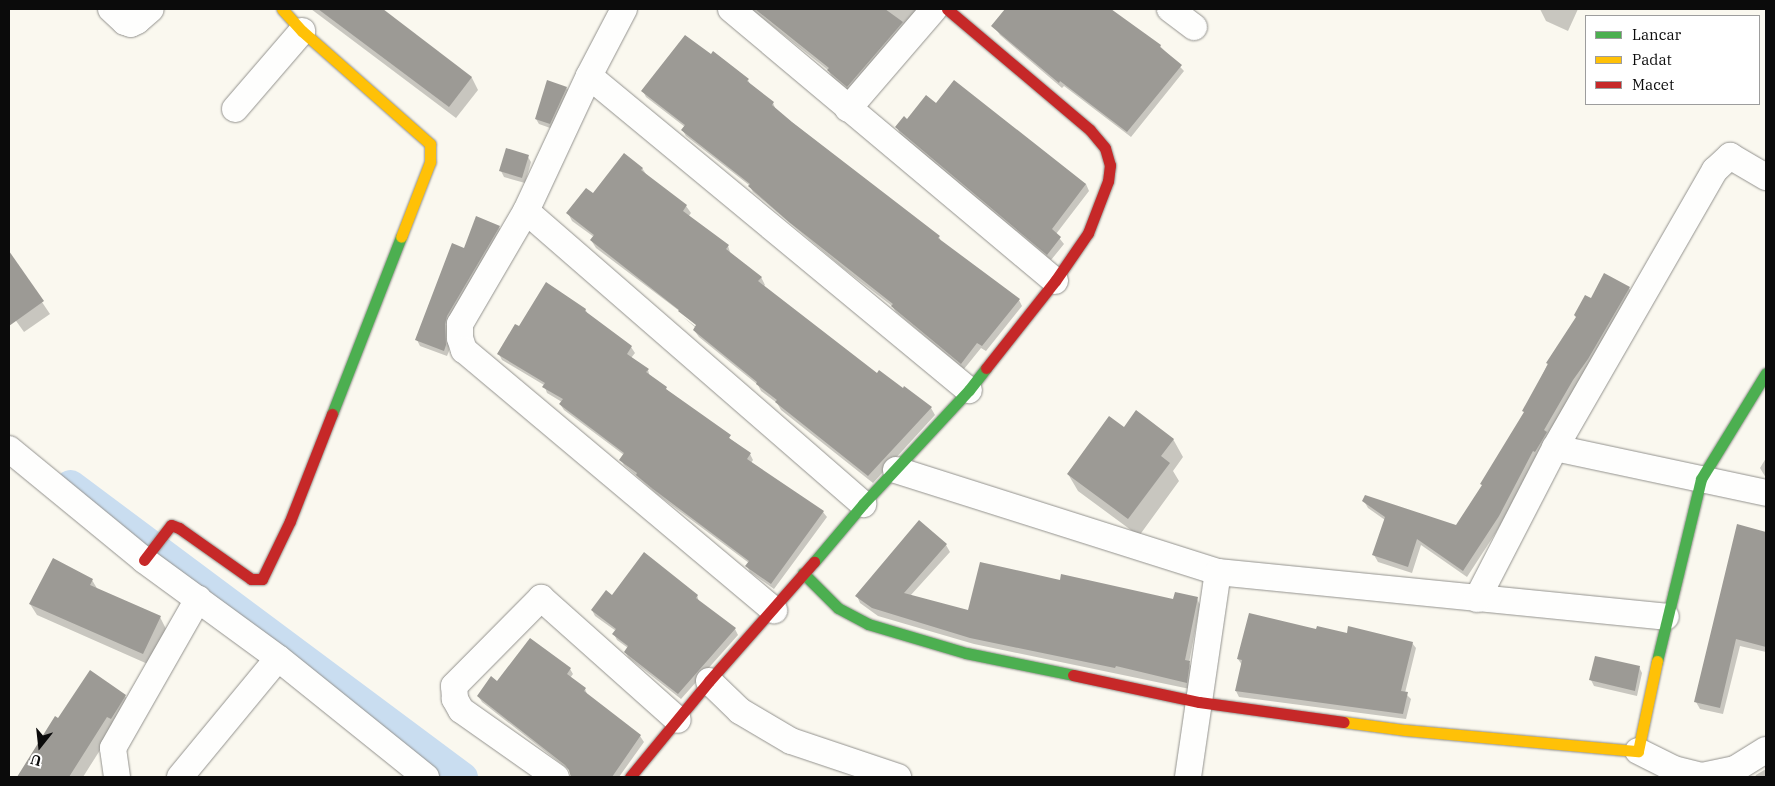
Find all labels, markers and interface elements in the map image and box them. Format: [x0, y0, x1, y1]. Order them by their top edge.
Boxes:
legend [1585, 15, 1760, 105]
text: Lancar [1632, 25, 1681, 44]
text: Padat [1632, 50, 1672, 69]
text: Macet [1632, 75, 1674, 94]
north arrow [15, 721, 65, 771]
text: U [28, 750, 44, 771]

